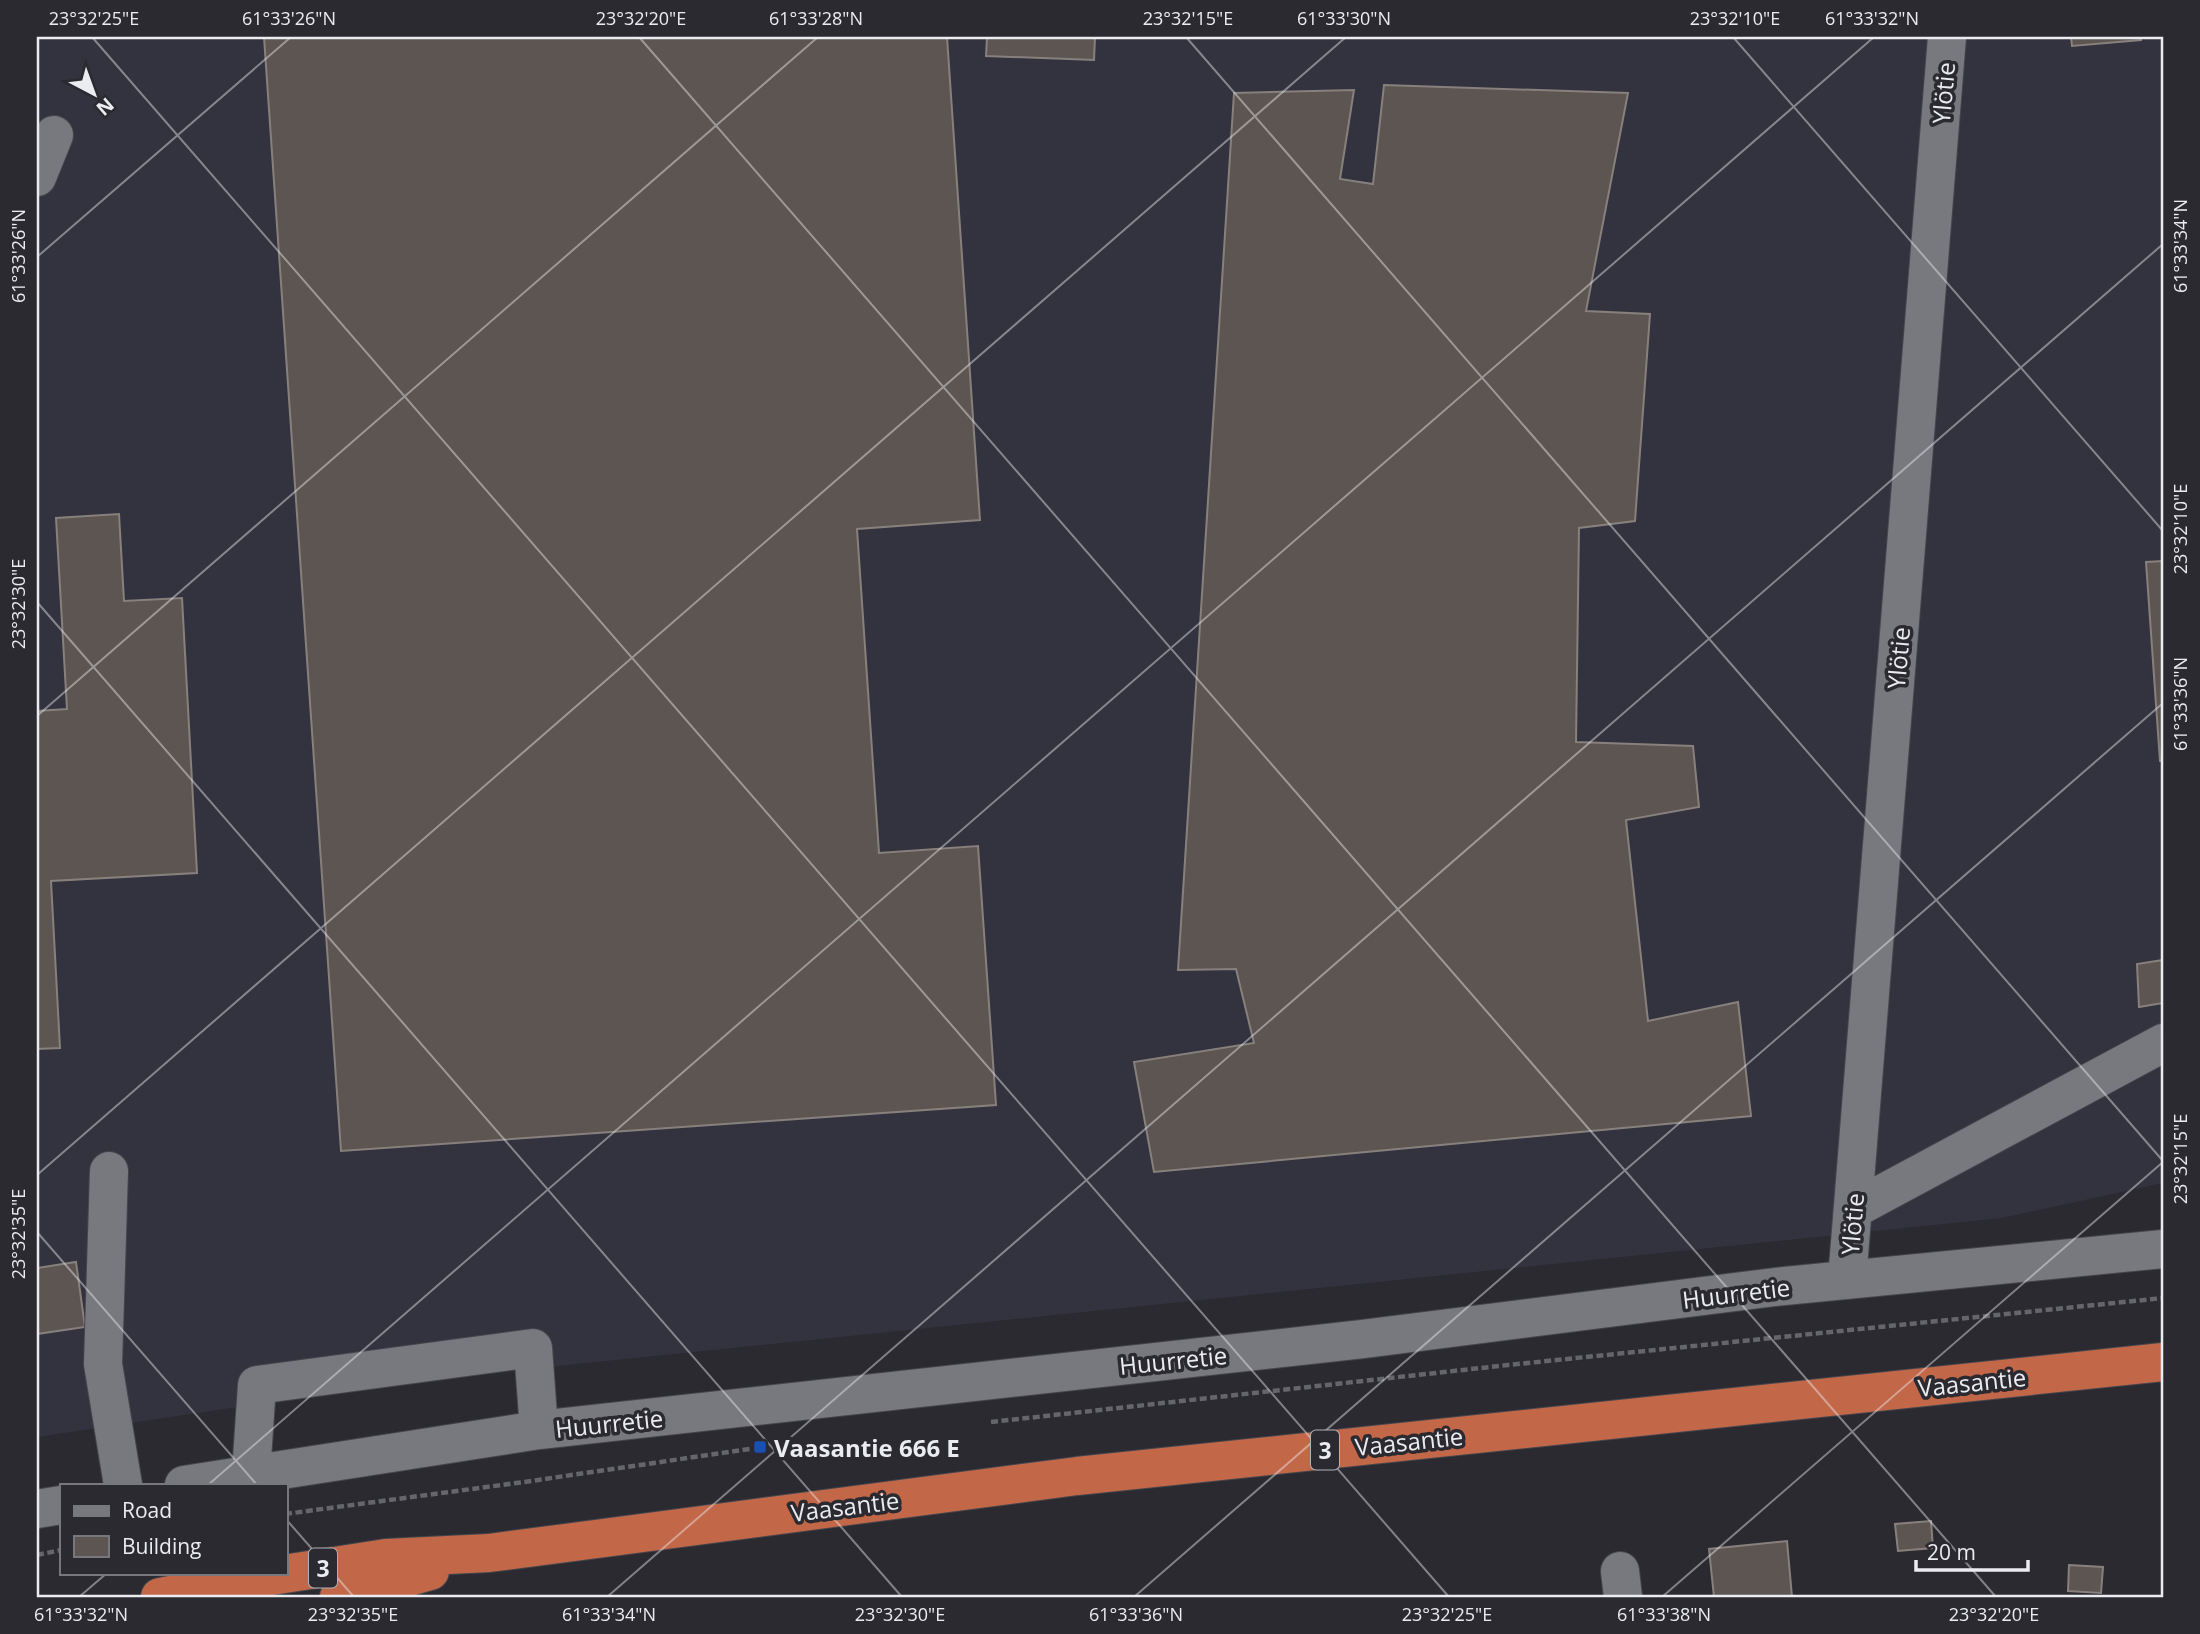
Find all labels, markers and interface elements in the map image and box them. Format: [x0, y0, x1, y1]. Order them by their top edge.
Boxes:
text: 23°32'25"E [49, 6, 139, 30]
text: 61°33'26"N [242, 6, 336, 30]
text: 23°32'20"E [596, 6, 686, 30]
text: 61°33'28"N [769, 6, 863, 30]
text: 23°32'15"E [1143, 6, 1233, 30]
text: 61°33'30"N [1297, 6, 1391, 30]
text: 23°32'10"E [1690, 6, 1780, 30]
text: 61°33'32"N [1825, 6, 1919, 30]
north arrow [60, 60, 130, 130]
street label: Ylötie [1924, 61, 1962, 125]
text: N [91, 92, 120, 122]
text: 61°33'34"N [2168, 199, 2192, 293]
text: 61°33'26"N [6, 209, 30, 303]
text: 23°32'10"E [2168, 484, 2192, 574]
text: 23°32'30"E [6, 559, 30, 649]
street label: Ylötie [1879, 626, 1917, 690]
text: 61°33'36"N [2168, 657, 2192, 751]
text: 23°32'15"E [2168, 1114, 2192, 1204]
text: 23°32'35"E [6, 1189, 30, 1279]
street label: Ylötie [1833, 1192, 1871, 1256]
street label: Huurretie [1680, 1270, 1792, 1316]
street label: Huurretie [1117, 1338, 1229, 1382]
street label: Vaasantie [1916, 1360, 2028, 1404]
street label: Huurretie [553, 1401, 665, 1445]
street label: Vaasantie [1353, 1419, 1465, 1463]
road number: 3 [1311, 1430, 1339, 1470]
place label: Vaasantie 666 E [774, 1431, 960, 1464]
marker: Vaasantie 666 E [752, 1439, 768, 1455]
street label: Vaasantie [789, 1483, 901, 1529]
legend [60, 1484, 287, 1574]
text: Road [122, 1496, 172, 1524]
scale bar [1916, 1529, 2028, 1573]
text: Building [122, 1532, 201, 1560]
text: 20 m [1927, 1538, 1976, 1566]
road number: 3 [309, 1548, 337, 1588]
text: 61°33'32"N [34, 1602, 128, 1626]
text: 23°32'35"E [308, 1602, 398, 1626]
text: 61°33'34"N [562, 1602, 656, 1626]
text: 23°32'30"E [855, 1602, 945, 1626]
text: 61°33'36"N [1089, 1602, 1183, 1626]
text: 23°32'25"E [1402, 1602, 1492, 1626]
text: 61°33'38"N [1617, 1602, 1711, 1626]
text: 23°32'20"E [1949, 1602, 2039, 1626]

